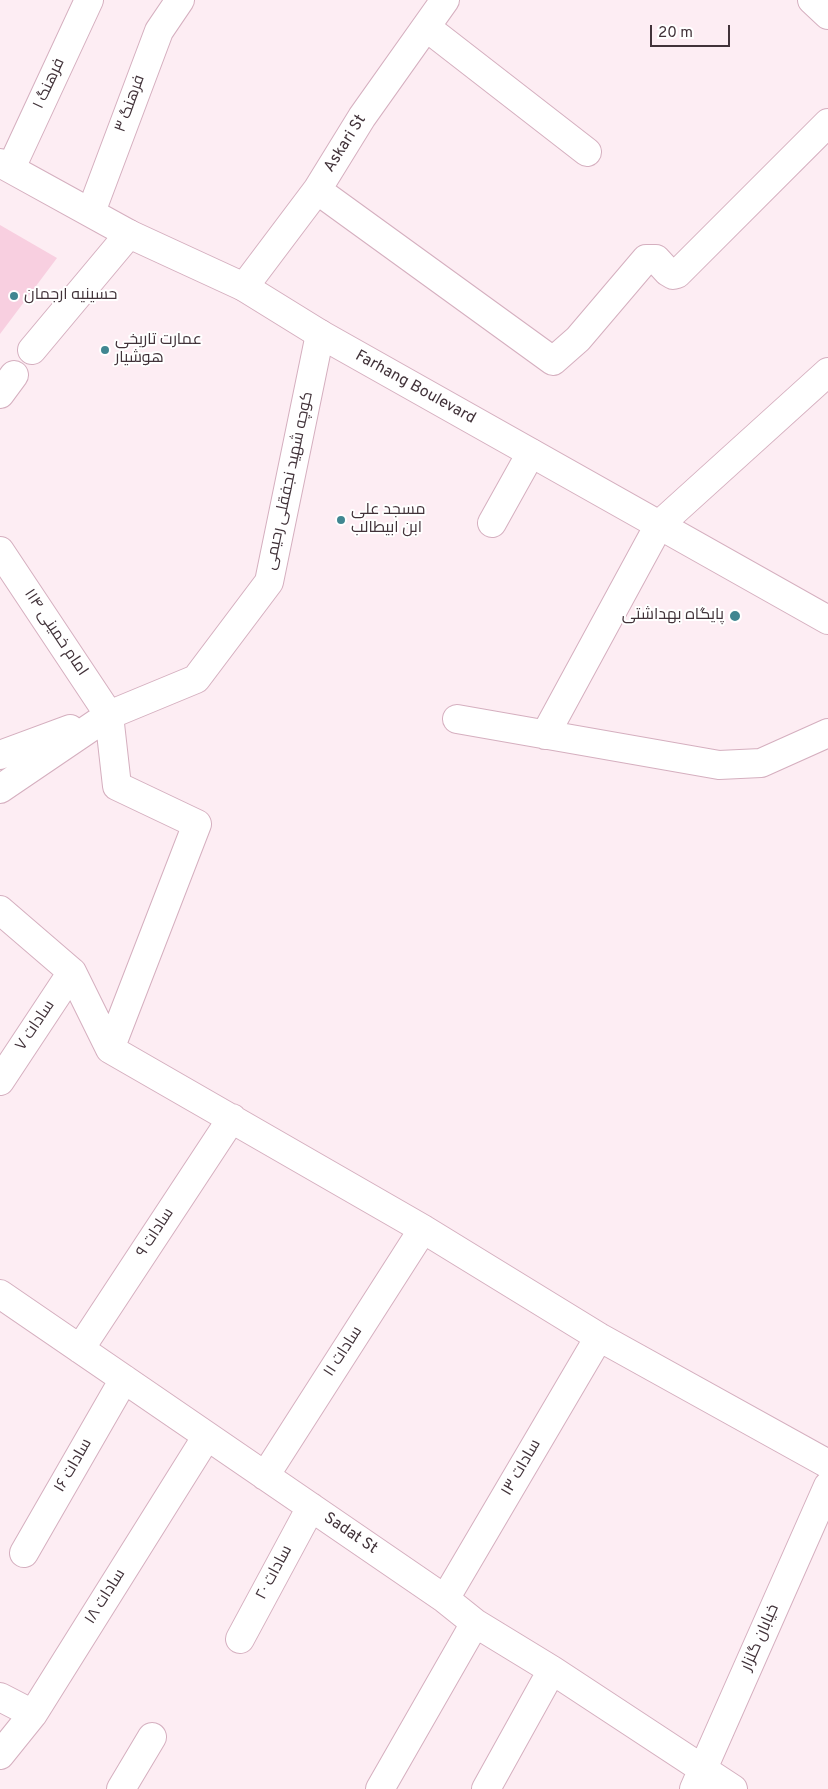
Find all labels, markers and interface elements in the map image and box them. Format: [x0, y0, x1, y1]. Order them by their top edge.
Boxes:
scale bar [653, 15, 733, 47]
text: 20 m [658, 24, 693, 43]
street label: فرهنگ ۱ [30, 56, 70, 112]
street label: فرهنگ ۳ [112, 73, 150, 135]
street label: Askari St [321, 112, 371, 176]
place label: حسینیه ارجمان [24, 286, 117, 306]
marker: حسینیه ارجمان [8, 290, 20, 302]
place label: عمارت تاریخی هوشیار [115, 331, 202, 369]
marker: عمارت تاریخی هوشیار [99, 344, 111, 356]
street label: Farhang Boulevard [351, 347, 479, 429]
street label: کوچه شهید نجفقلی رحیمی [262, 390, 318, 572]
place label: مسجد علی ابن ابیطالب [351, 501, 426, 539]
marker: مسجد علی ابن ابیطالب [335, 514, 347, 526]
street label: امام خمینی ۱۱۴ [19, 586, 91, 680]
place label: پایگاه بهداشتی [622, 606, 724, 626]
marker: پایگاه بهداشتی [728, 609, 742, 623]
street label: سادات ۷ [12, 997, 60, 1055]
street label: سادات ۹ [133, 1205, 179, 1261]
street label: سادات ۱۱ [321, 1323, 367, 1381]
street label: سادات ۱۶ [51, 1436, 97, 1496]
street label: سادات ۱۳ [498, 1436, 546, 1500]
street label: Sadat St [319, 1509, 381, 1559]
street label: سادات ۲۰ [253, 1543, 297, 1603]
street label: سادات ۱۸ [82, 1566, 130, 1628]
street label: خیابان گلزار [738, 1602, 784, 1674]

